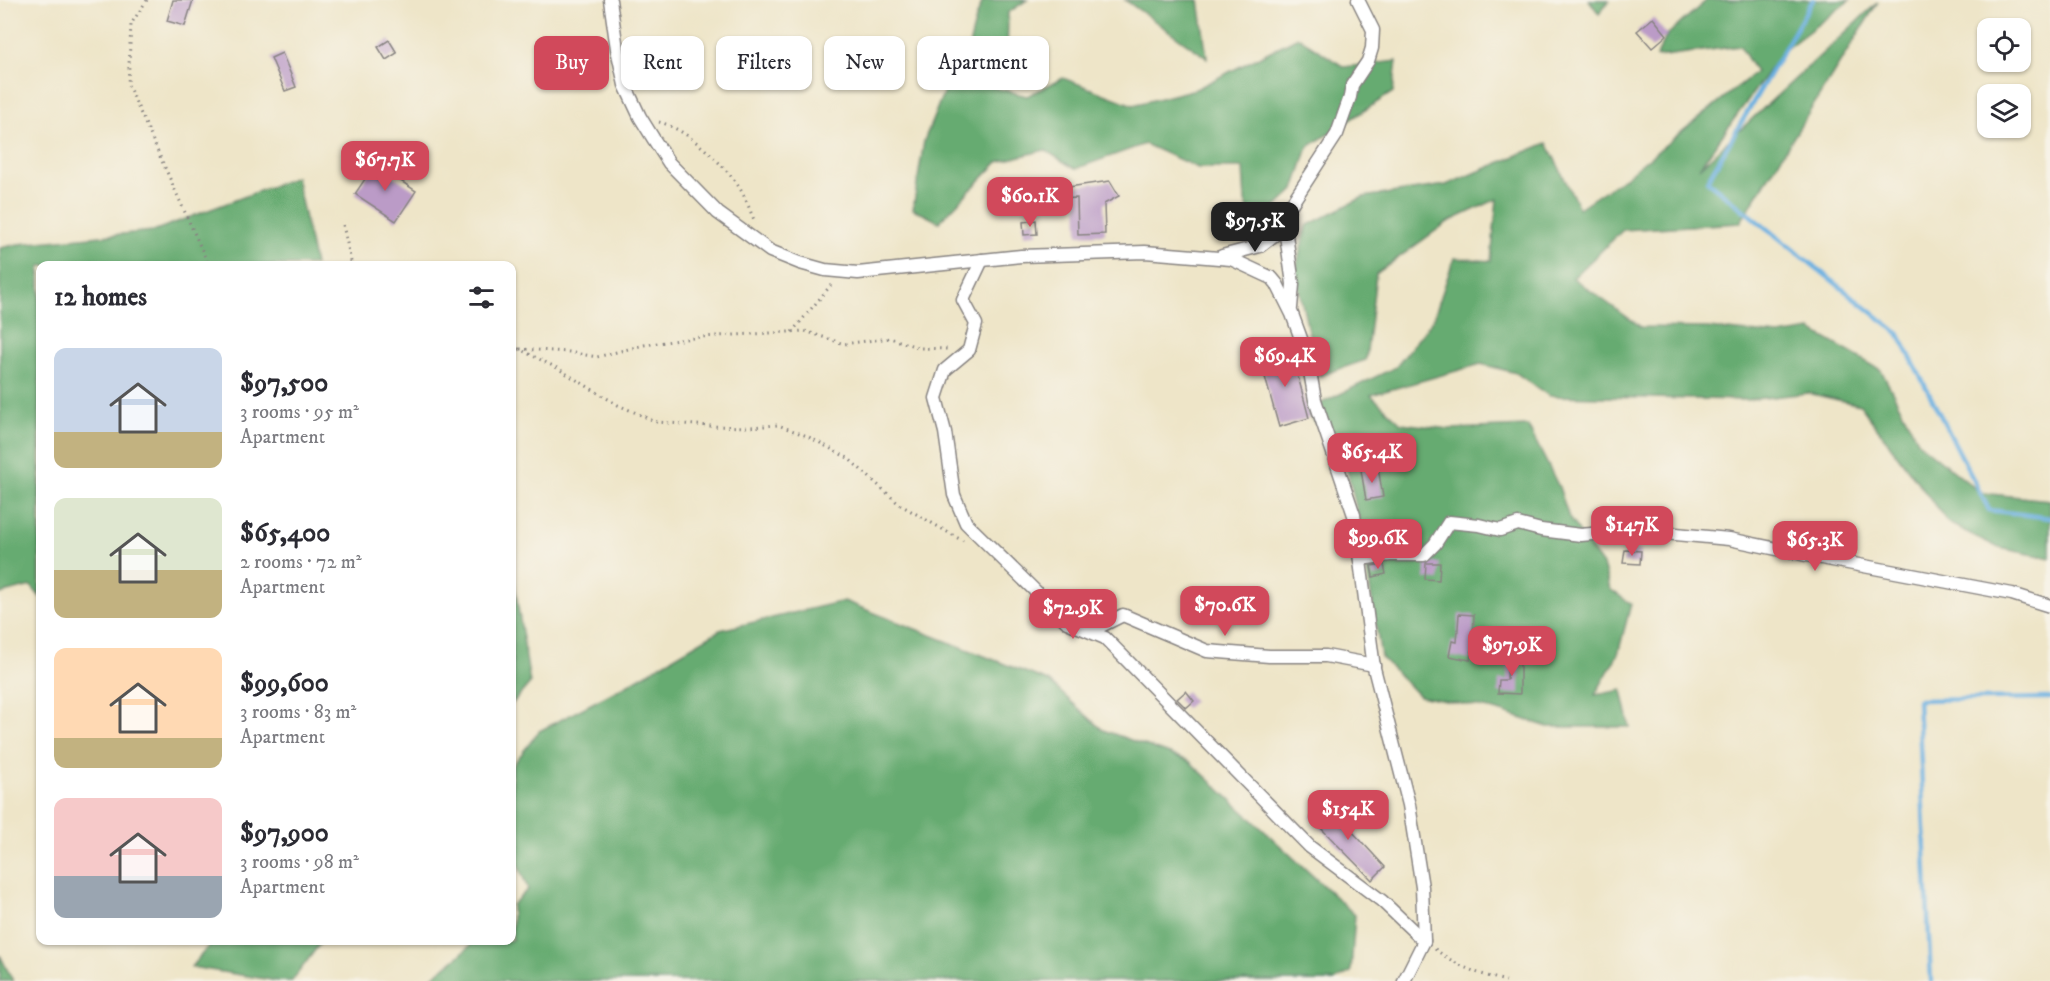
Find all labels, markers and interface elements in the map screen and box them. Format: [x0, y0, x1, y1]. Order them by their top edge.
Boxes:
map controls [1977, 18, 2031, 138]
button: locate [1977, 18, 2031, 72]
chip: Buy [534, 36, 609, 90]
chip: Rent [621, 36, 704, 90]
chip: Filters [716, 36, 812, 90]
chip: New [824, 36, 905, 90]
chip: Apartment [917, 36, 1049, 90]
button: layers [1977, 84, 2031, 138]
pin: $67.7K [336, 141, 434, 192]
text: $67.7K [355, 148, 415, 173]
pin: $60.1K [981, 177, 1079, 228]
text: $60.1K [1001, 184, 1059, 209]
pin: $97.5K [1206, 202, 1304, 253]
text: $97.5K [1225, 209, 1285, 234]
text: 12 homes [54, 281, 147, 314]
icon: filters [465, 281, 498, 314]
pin: $69.4K [1236, 337, 1334, 388]
text: $69.4K [1254, 344, 1316, 369]
text: $97,500 [240, 367, 328, 400]
icon: home [102, 372, 174, 444]
text: 3 rooms · 95 m² [240, 400, 359, 425]
text: Apartment [240, 425, 325, 450]
pin: $65.4K [1323, 433, 1421, 484]
text: $65.4K [1341, 440, 1403, 465]
pin: $147K [1590, 506, 1674, 557]
text: $147K [1605, 513, 1659, 538]
text: $65,400 [240, 517, 330, 550]
pin: $99.6K [1329, 519, 1427, 570]
pin: $65.3K [1766, 521, 1864, 572]
icon: home [102, 522, 174, 594]
text: $99.6K [1348, 526, 1408, 551]
text: $65.3K [1787, 528, 1843, 553]
text: 2 rooms · 72 m² [240, 550, 362, 575]
text: Apartment [240, 575, 325, 600]
pin: $70.6K [1176, 586, 1274, 637]
pin: $72.9K [1024, 589, 1122, 640]
text: $70.6K [1194, 593, 1256, 618]
text: $72.9K [1043, 596, 1103, 621]
pin: $97.9K [1463, 626, 1561, 677]
text: $97.9K [1482, 633, 1542, 658]
text: $99,600 [240, 667, 329, 700]
icon: home [102, 672, 174, 744]
text: 3 rooms · 83 m² [240, 700, 356, 725]
text: Apartment [240, 725, 325, 750]
pin: $154K [1306, 790, 1390, 841]
text: $154K [1322, 797, 1374, 822]
text: $97,900 [240, 817, 329, 850]
icon: home [102, 822, 174, 894]
text: 3 rooms · 98 m² [240, 850, 359, 875]
text: Apartment [240, 875, 325, 900]

